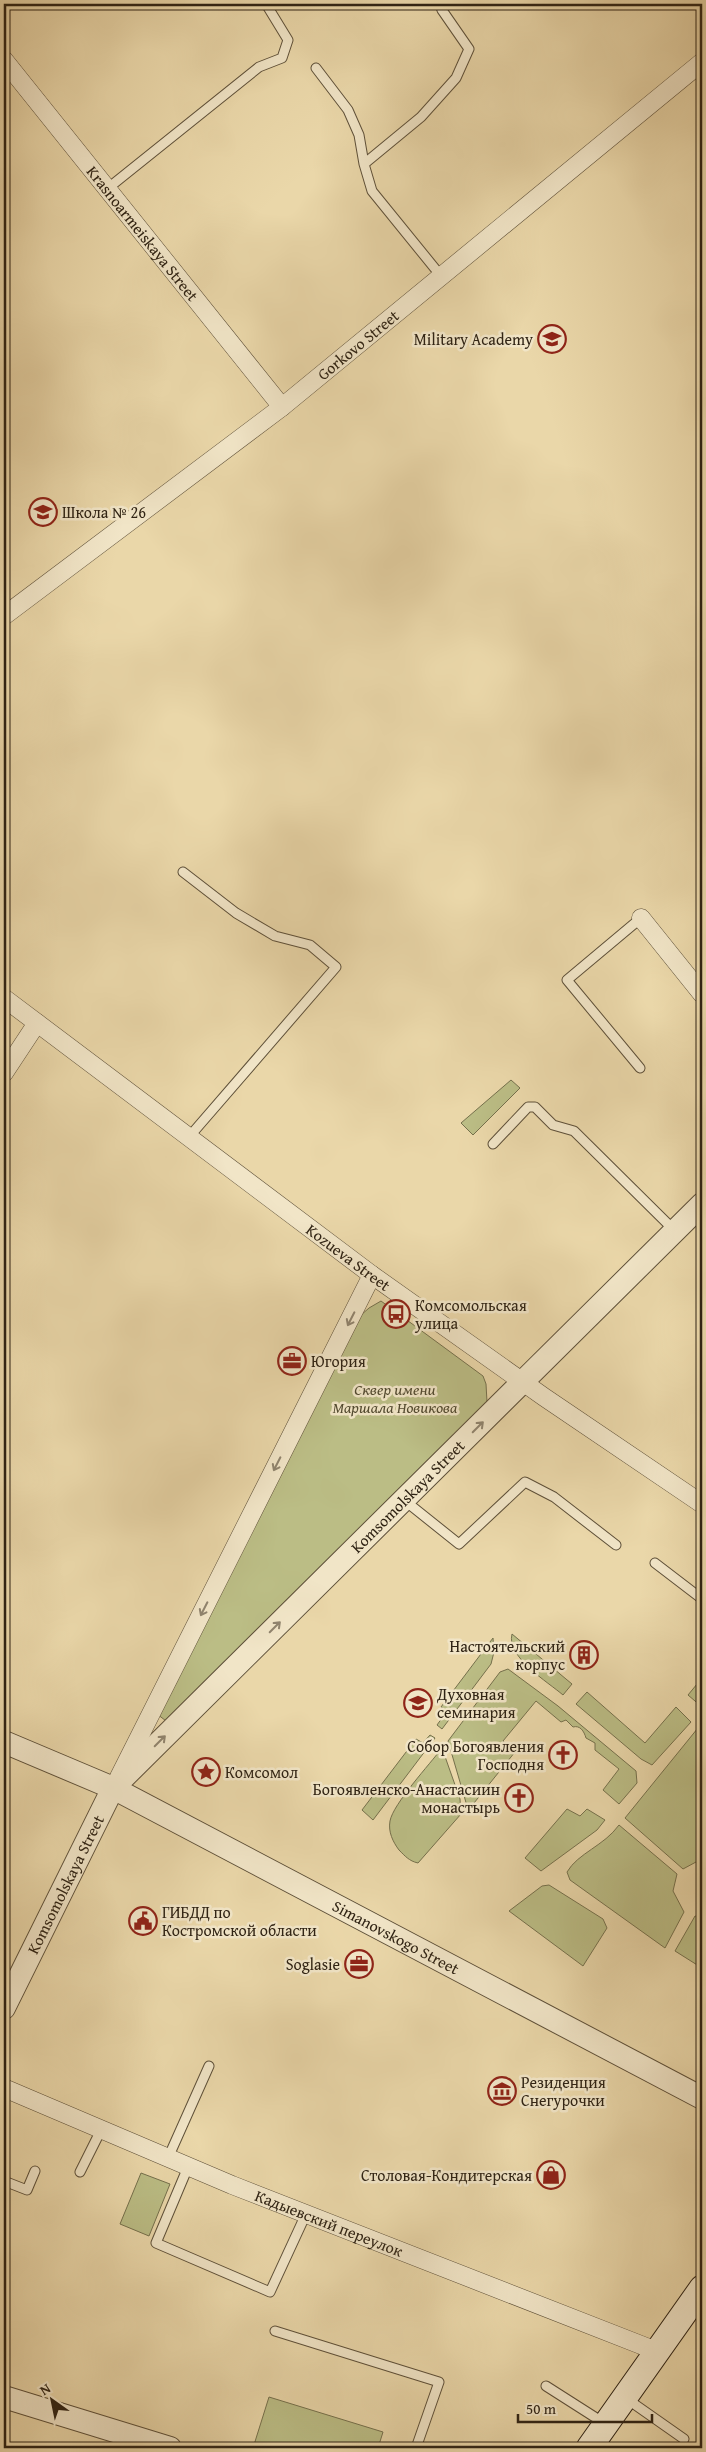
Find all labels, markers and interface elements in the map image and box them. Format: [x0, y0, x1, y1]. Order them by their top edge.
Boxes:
street label: Krasnoarmeiskaya Street [81, 160, 205, 306]
street label: Gorkovo Street [312, 304, 404, 386]
school or university icon: Military Academy [537, 324, 567, 354]
place label: Military Academy [414, 327, 533, 351]
school or university icon: Школа № 26 [28, 497, 58, 527]
place label: Школа № 26 [62, 500, 146, 524]
street label: Kozueva Street [301, 1218, 396, 1297]
place label: Комсомольская улица [414, 1293, 527, 1335]
bus stop icon: Комсомольская улица [381, 1299, 411, 1329]
one-way arrow [346, 1311, 355, 1326]
office icon: Югория [277, 1346, 307, 1376]
place label: Югория [311, 1349, 366, 1373]
park label: Сквер имени Маршала Новикова [333, 1377, 458, 1419]
one-way arrow [472, 1420, 484, 1433]
street label: Komsomolskaya Street [345, 1434, 470, 1558]
one-way arrow [272, 1456, 281, 1471]
one-way arrow [198, 1601, 208, 1616]
one-way arrow [269, 1621, 281, 1633]
place label: Настоятельский корпус [450, 1634, 565, 1676]
building icon: Настоятельский корпус [569, 1640, 599, 1670]
place label: Духовная семинария [436, 1682, 516, 1724]
school or university icon: Духовная семинария [403, 1688, 433, 1718]
place label: Собор Богоявления Господня [407, 1734, 544, 1776]
one-way arrow [154, 1735, 166, 1748]
church icon: Собор Богоявления Господня [548, 1740, 578, 1770]
place icon: Комсомол [191, 1757, 221, 1787]
place label: Комсомол [225, 1760, 298, 1784]
place label: Богоявленско-Анастасиин монастырь [313, 1777, 500, 1819]
church icon: Богоявленско-Анастасиин монастырь [504, 1783, 534, 1813]
street label: Komsomolskaya Street [21, 1810, 110, 1958]
street label: Simanovskogo Street [328, 1894, 464, 1980]
place label: ГИБДД по Костромской области [162, 1900, 317, 1942]
public building icon: ГИБДД по Костромской области [128, 1906, 158, 1936]
office icon: Soglasie [344, 1949, 374, 1979]
place label: Soglasie [286, 1952, 340, 1976]
place label: Резиденция Снегурочки [521, 2070, 606, 2112]
museum icon: Резиденция Снегурочки [487, 2076, 517, 2106]
shop icon: Столовая-Кондитерская [536, 2160, 566, 2190]
place label: Столовая-Кондитерская [361, 2163, 532, 2187]
street label: Кадыевский переулок [252, 2183, 407, 2263]
north arrow [28, 2374, 78, 2424]
text: N [36, 2378, 55, 2400]
scale bar [518, 2392, 652, 2424]
text: 50 m [526, 2398, 557, 2419]

